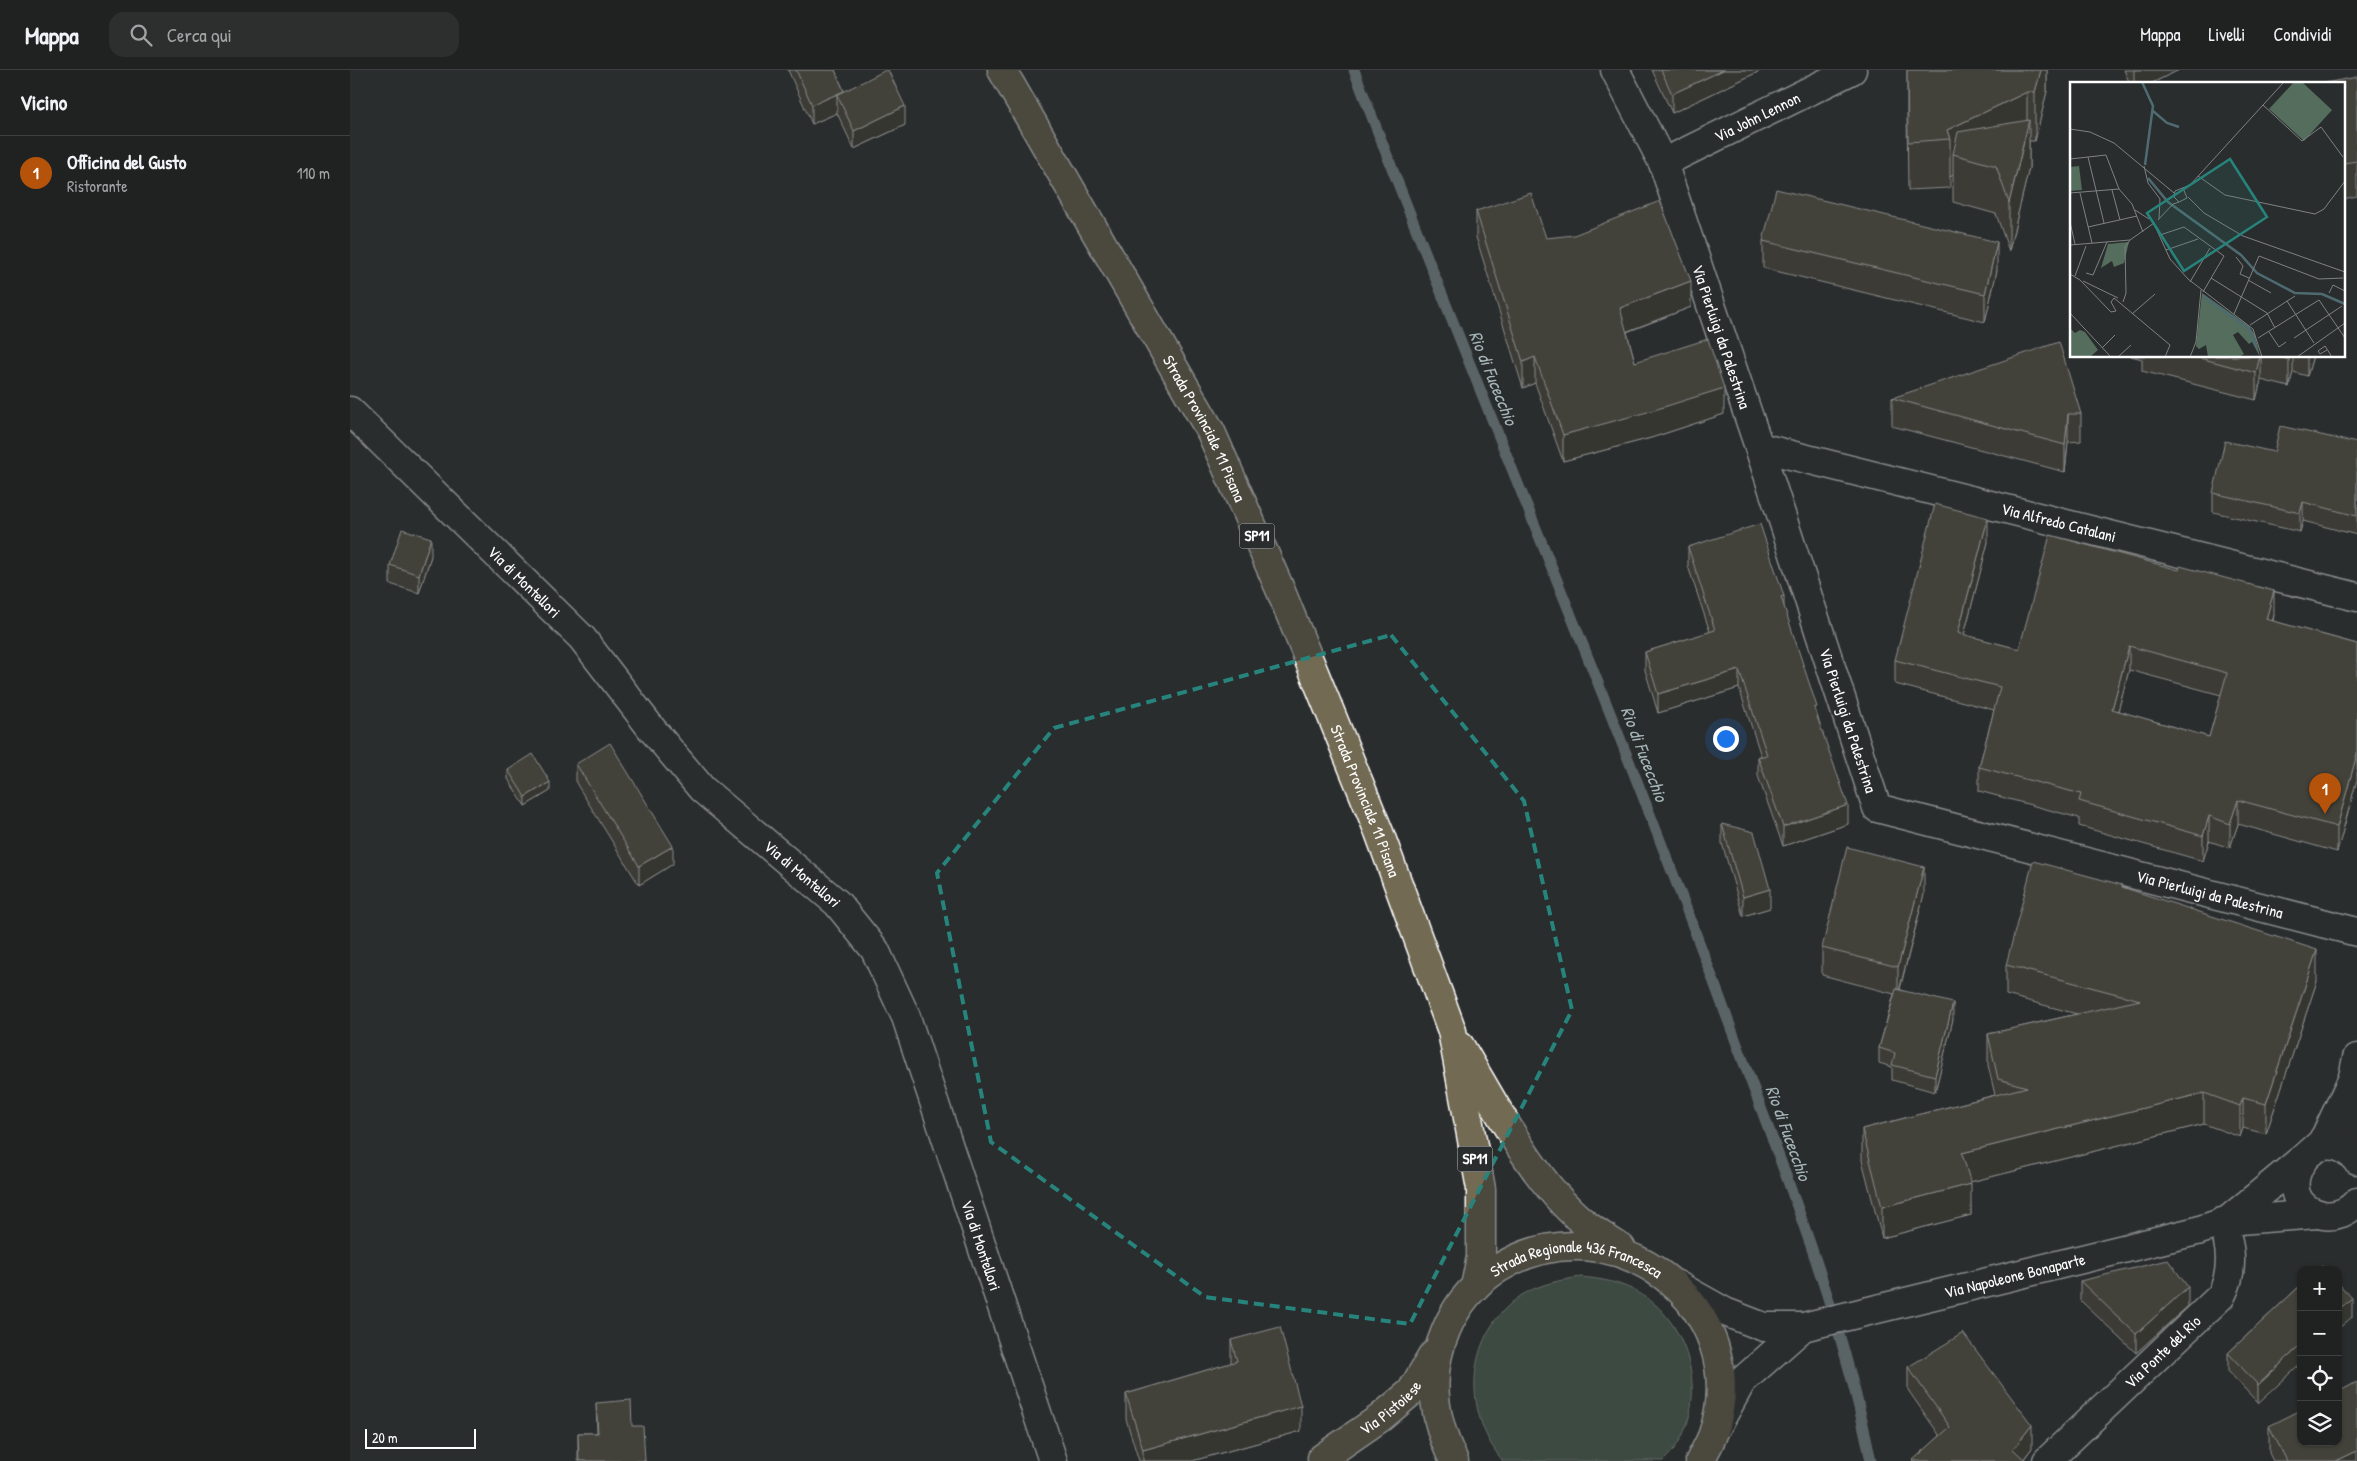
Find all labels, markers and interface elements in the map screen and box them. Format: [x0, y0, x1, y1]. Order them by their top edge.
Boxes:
search box [109, 12, 459, 57]
text: Mappa [25, 19, 79, 51]
icon: search [127, 21, 155, 49]
text: Cerca qui [167, 22, 232, 48]
text: Mappa [2140, 22, 2181, 47]
text: Livelli [2209, 22, 2245, 47]
text: Condividi [2273, 22, 2332, 47]
inset map [2070, 82, 2344, 358]
street label: Via John Lennon [1711, 86, 1804, 147]
text: Vicino [20, 88, 67, 117]
text: Officina del Gusto [67, 149, 186, 175]
text: 1 [33, 162, 39, 184]
text: 110 m [297, 162, 330, 184]
text: Ristorante [67, 175, 128, 197]
street label: Via Pierluigi da Palestrina [1687, 262, 1756, 412]
water label: Rio di Fucecchio [1463, 327, 1524, 430]
street label: Strada Provinciale 11 Pisana [1158, 351, 1251, 505]
street label: Via Alfredo Catalani [1999, 497, 2118, 547]
road number: SP11 [1240, 524, 1274, 548]
street label: Via di Montellori [483, 541, 566, 622]
street label: Via Pierluigi da Palestrina [1814, 645, 1882, 795]
water label: Rio di Fucecchio [1615, 703, 1675, 806]
street label: Strada Provinciale 11 Pisana [1325, 721, 1406, 880]
your location [1713, 726, 1739, 752]
pin: 1 [2309, 773, 2341, 814]
street label: Via di Montellori [759, 835, 847, 911]
street label: Via Pierluigi da Palestrina [2134, 864, 2286, 924]
water label: Rio di Fucecchio [1760, 1082, 1818, 1186]
road number: SP11 [1458, 1146, 1492, 1172]
street label: Via di Montellori [956, 1197, 1007, 1294]
text: Strada Regionale 436 Francesca [1486, 1235, 1667, 1283]
street label: Via Napoleone Bonaparte [1942, 1247, 2088, 1303]
map controls [2297, 1266, 2342, 1446]
button: + [2297, 1266, 2342, 1311]
street label: Strada Regionale 436 Francesca [1486, 1268, 1666, 1288]
street label: Via Ponte del Rio [2119, 1310, 2206, 1393]
button: − [2297, 1311, 2342, 1356]
button: locate [2297, 1356, 2342, 1401]
street label: Via Pistoiese [1355, 1376, 1427, 1440]
button: layers [2297, 1401, 2342, 1446]
scale bar [365, 1426, 476, 1449]
text: 20 m [372, 1428, 398, 1447]

